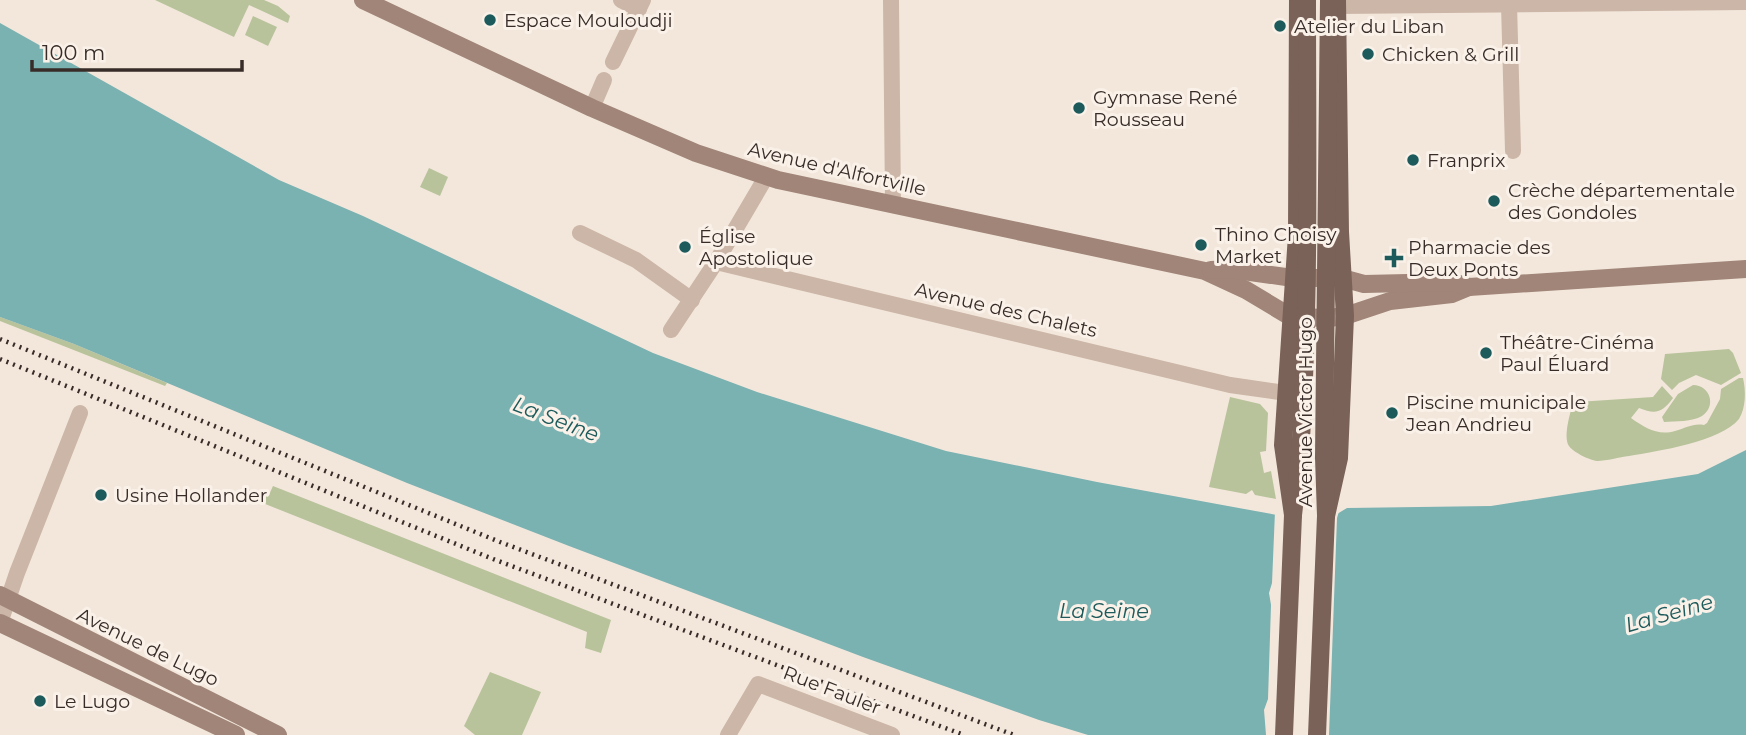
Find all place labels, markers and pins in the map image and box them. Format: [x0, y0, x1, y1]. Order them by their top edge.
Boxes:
place label: Espace Mouloudji [504, 9, 673, 32]
marker: Espace Mouloudji [482, 12, 498, 28]
place label: Atelier du Liban [1294, 15, 1444, 38]
marker: Atelier du Liban [1272, 18, 1288, 34]
place label: Chicken & Grill [1382, 43, 1519, 66]
marker: Chicken & Grill [1360, 46, 1376, 62]
place label: Gymnase René Rousseau [1093, 86, 1237, 131]
marker: Gymnase René Rousseau [1071, 100, 1087, 116]
place label: Franprix [1427, 149, 1505, 172]
marker: Franprix [1405, 152, 1421, 168]
place label: Crèche départementale des Gondoles [1508, 179, 1735, 224]
marker: Crèche départementale des Gondoles [1486, 193, 1502, 209]
place label: Thino Choisy Market [1215, 223, 1337, 268]
place label: Église Apostolique [699, 225, 813, 270]
place label: Pharmacie des Deux Ponts [1408, 236, 1550, 281]
marker: Thino Choisy Market [1193, 237, 1209, 253]
marker: Église Apostolique [677, 239, 693, 255]
marker: Pharmacie des Deux Ponts [1386, 250, 1402, 266]
place label: Théâtre-Cinéma Paul Éluard [1500, 331, 1655, 376]
marker: Théâtre-Cinéma Paul Éluard [1478, 345, 1494, 361]
place label: Piscine municipale Jean Andrieu [1405, 391, 1586, 436]
marker: Piscine municipale Jean Andrieu [1384, 405, 1400, 421]
place label: Usine Hollander [115, 484, 267, 507]
marker: Usine Hollander [93, 487, 109, 503]
place label: Le Lugo [54, 690, 130, 713]
marker: Le Lugo [32, 693, 48, 709]

